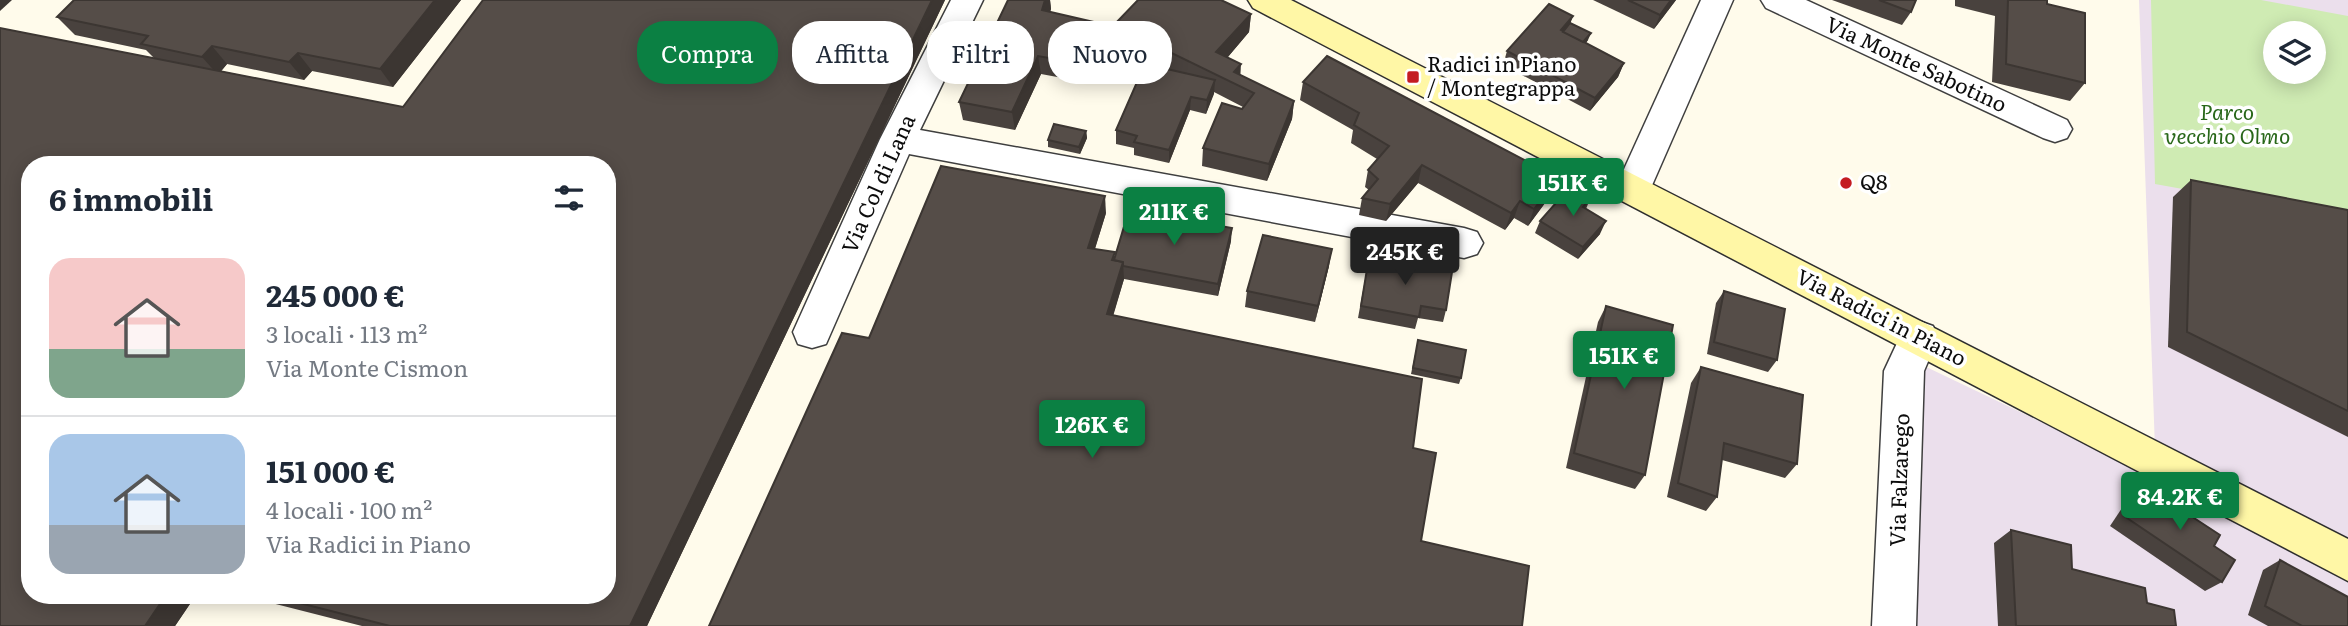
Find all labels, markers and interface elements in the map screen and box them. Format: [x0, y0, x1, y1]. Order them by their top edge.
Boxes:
street label: Via Monte Sabotino [1821, 7, 2013, 118]
chip: Compra [637, 21, 778, 84]
chip: Affitta [792, 21, 913, 84]
chip: Filtri [927, 21, 1034, 84]
chip: Nuovo [1048, 21, 1172, 84]
map controls [2263, 21, 2326, 84]
button: layers [2263, 21, 2326, 84]
place label: Radici in Piano / Montegrappa [1427, 47, 1577, 102]
marker: Radici in Piano / Montegrappa [1405, 69, 1421, 85]
park label: Parco vecchio Olmo [2164, 95, 2290, 150]
street label: Via Col di Lana [832, 108, 922, 258]
pin: 151K € [1516, 158, 1630, 218]
text: 151K € [1538, 164, 1608, 198]
place label: Q8 [1860, 165, 1888, 196]
marker: Q8 [1838, 175, 1854, 191]
text: 6 immobili [49, 176, 213, 220]
icon: filters [550, 179, 588, 217]
pin: 211K € [1117, 188, 1231, 247]
text: 211K € [1139, 193, 1209, 227]
pin: 245K € [1348, 228, 1462, 287]
text: 245K € [1366, 233, 1444, 267]
street label: Via Radici in Piano [1792, 259, 1973, 372]
text: 245 000 € [266, 272, 405, 316]
icon: home [105, 286, 189, 370]
text: 3 locali · 113 m² [266, 316, 427, 350]
pin: 151K € [1567, 332, 1681, 391]
text: 151K € [1589, 337, 1659, 371]
text: Via Monte Cismon [266, 350, 468, 384]
pin: 126K € [1035, 400, 1149, 460]
text: 126K € [1055, 406, 1129, 440]
street label: Via Falzarego [1880, 413, 1915, 547]
text: 151 000 € [266, 448, 395, 492]
icon: home [105, 462, 189, 546]
pin: 84.2K € [2115, 472, 2245, 532]
text: 84.2K € [2137, 478, 2223, 512]
text: 4 locali · 100 m² [266, 492, 432, 526]
text: Via Radici in Piano [266, 526, 471, 560]

